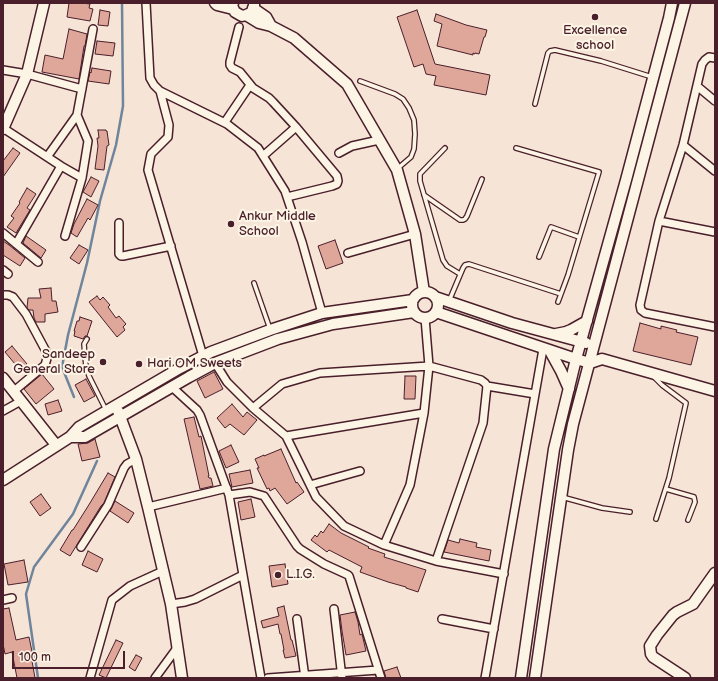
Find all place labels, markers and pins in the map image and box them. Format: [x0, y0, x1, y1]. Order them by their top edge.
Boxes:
marker: Excellence school [590, 12, 600, 22]
place label: Excellence school [563, 23, 627, 54]
place label: Ankur Middle School [239, 209, 316, 240]
marker: Ankur Middle School [226, 219, 236, 229]
place label: Sandeep General Store [13, 347, 95, 378]
place label: Hari OM Sweets [147, 356, 242, 372]
marker: Sandeep General Store [98, 357, 108, 367]
marker: Hari OM Sweets [134, 359, 144, 369]
place label: L.I.G. [286, 567, 315, 583]
marker: L.I.G. [273, 570, 283, 580]

